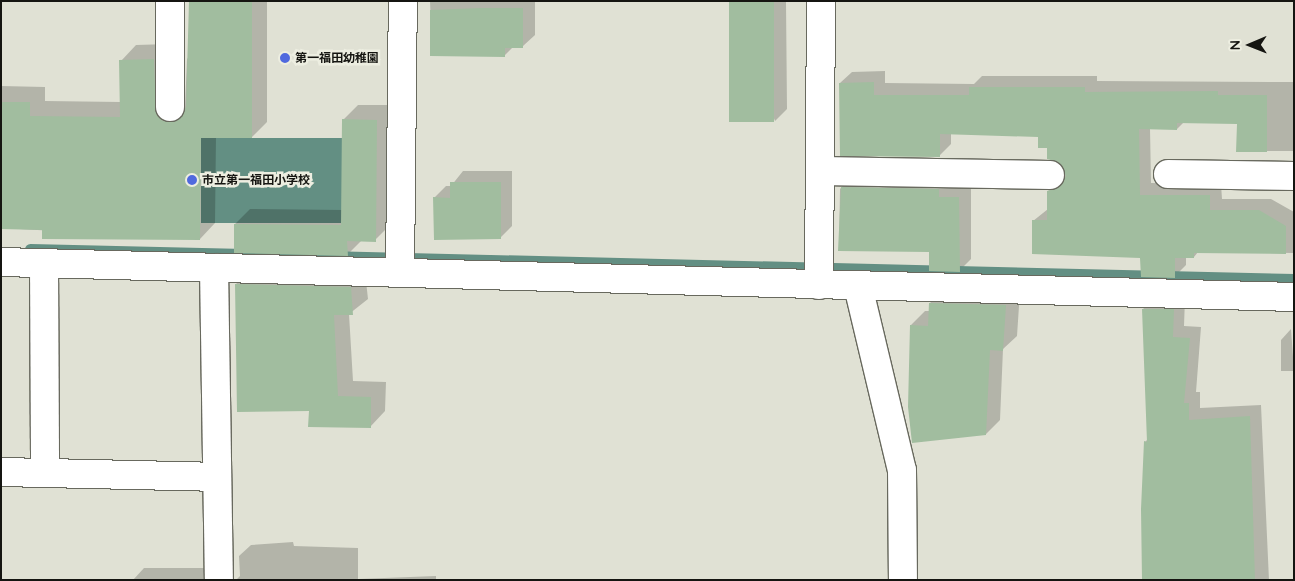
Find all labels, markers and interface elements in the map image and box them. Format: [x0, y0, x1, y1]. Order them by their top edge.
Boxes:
north arrow [1225, 20, 1275, 70]
text: N [1226, 40, 1244, 51]
place label: 第一福田幼稚園 [295, 51, 379, 65]
marker: 第一福田幼稚園 [279, 52, 291, 64]
place label: 市立第一福田小学校 [202, 173, 310, 187]
marker: 市立第一福田小学校 [186, 174, 198, 186]

